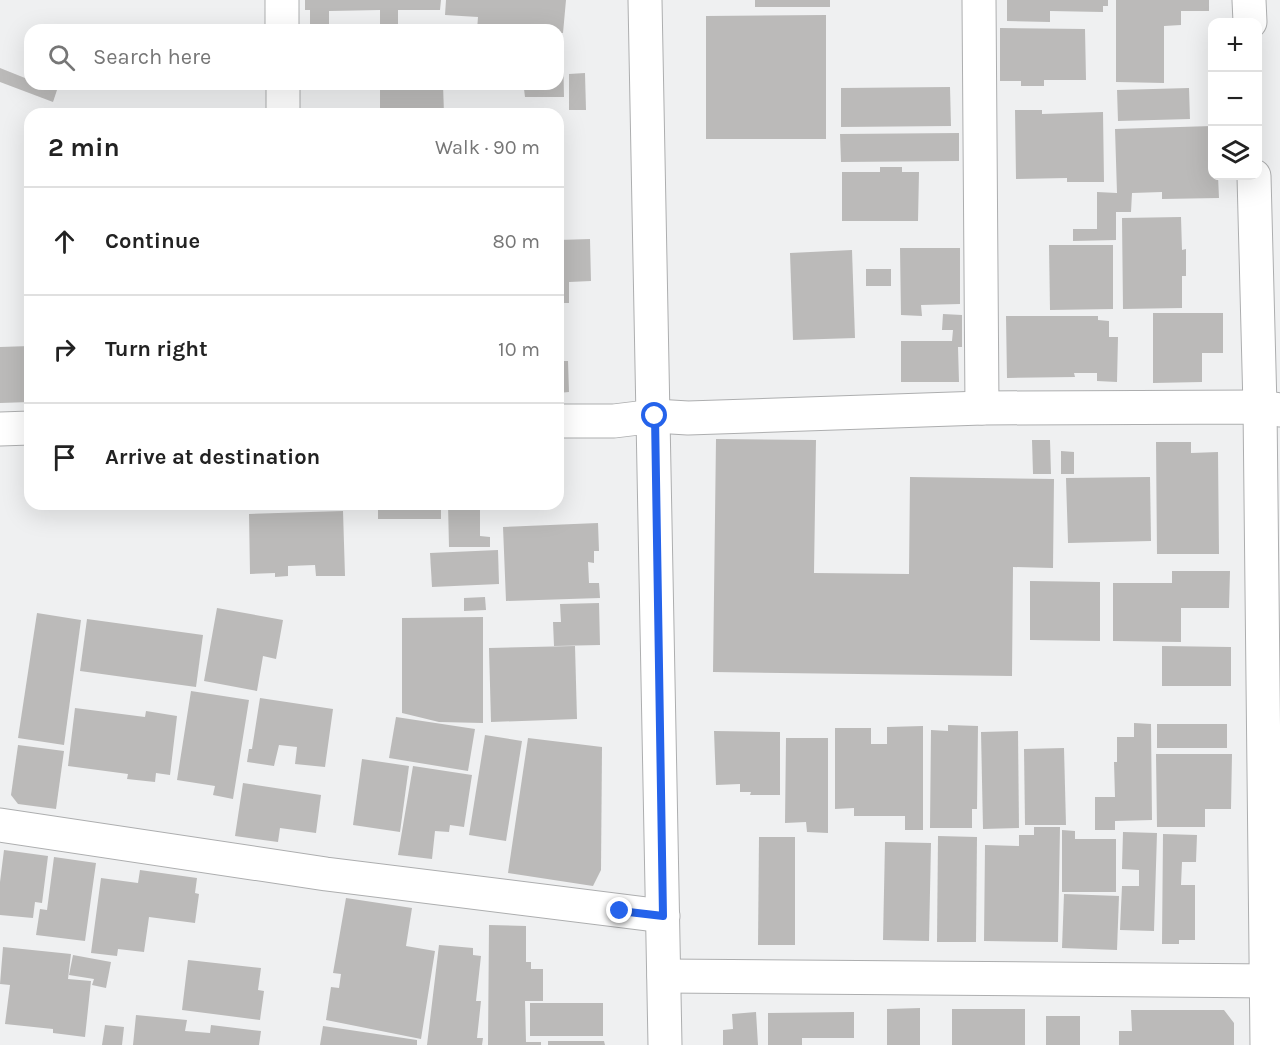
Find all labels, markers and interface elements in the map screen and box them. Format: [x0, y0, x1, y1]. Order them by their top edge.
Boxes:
map controls [1208, 18, 1262, 180]
button: + [1208, 18, 1262, 72]
search box [24, 24, 564, 90]
icon: search [45, 41, 78, 74]
text: Search here [93, 44, 211, 70]
button: − [1208, 72, 1262, 126]
button: layers [1208, 126, 1262, 180]
text: 2 min [48, 132, 120, 163]
text: Walk · 90 m [435, 136, 540, 159]
icon: ahead [48, 225, 81, 258]
text: Continue [105, 228, 200, 254]
text: 80 m [492, 230, 540, 253]
icon: right [48, 333, 81, 366]
text: Turn right [105, 336, 208, 362]
text: 10 m [498, 338, 540, 361]
route start [641, 402, 667, 428]
icon: arrive [48, 441, 81, 474]
text: Arrive at destination [105, 444, 320, 470]
route end [606, 897, 632, 923]

